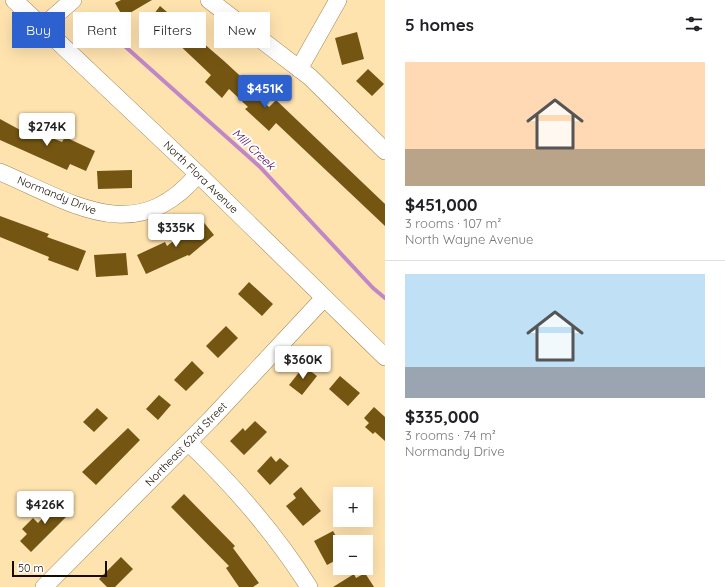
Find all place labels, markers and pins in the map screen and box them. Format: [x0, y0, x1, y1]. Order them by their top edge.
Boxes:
pin: $451K [237, 75, 293, 109]
pin: $274K [19, 113, 75, 147]
pin: $335K [148, 214, 204, 248]
pin: $360K [275, 346, 331, 380]
pin: $426K [17, 491, 73, 525]

